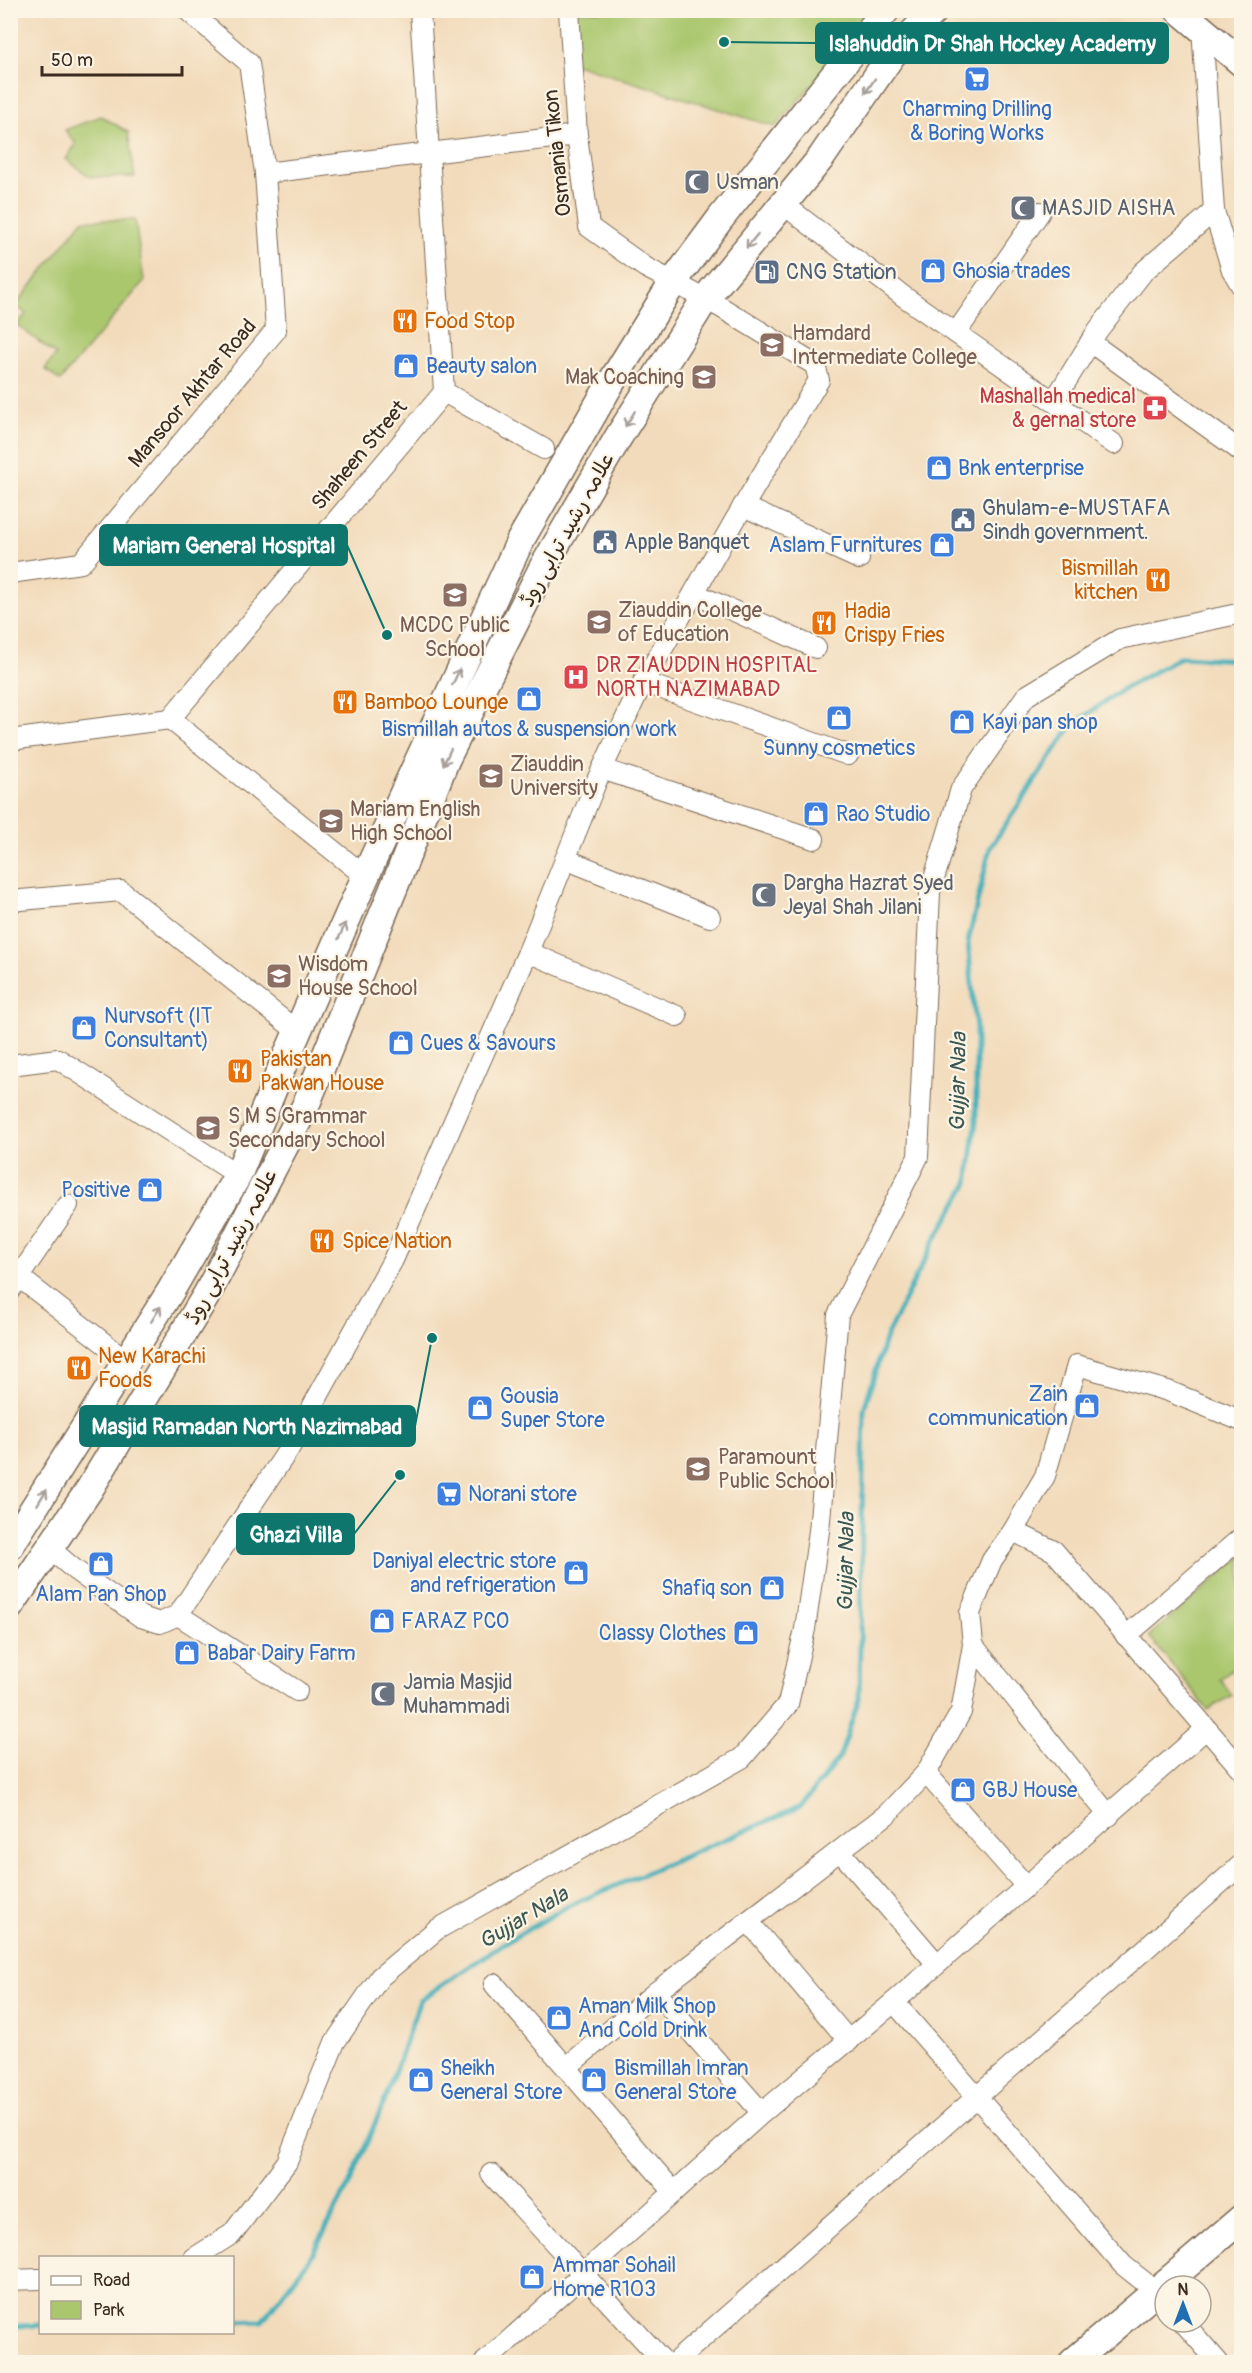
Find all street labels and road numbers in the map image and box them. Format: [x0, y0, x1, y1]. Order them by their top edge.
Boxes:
street label: Osmania Tikon [537, 88, 578, 218]
street label: Mansoor Akhtar Road [122, 314, 262, 473]
street label: Shaheen Street [306, 394, 414, 516]
street label: علامہ رشید ترابی روڈ [514, 447, 621, 612]
street label: علامہ رشید ترابی روڈ [179, 1163, 284, 1329]

